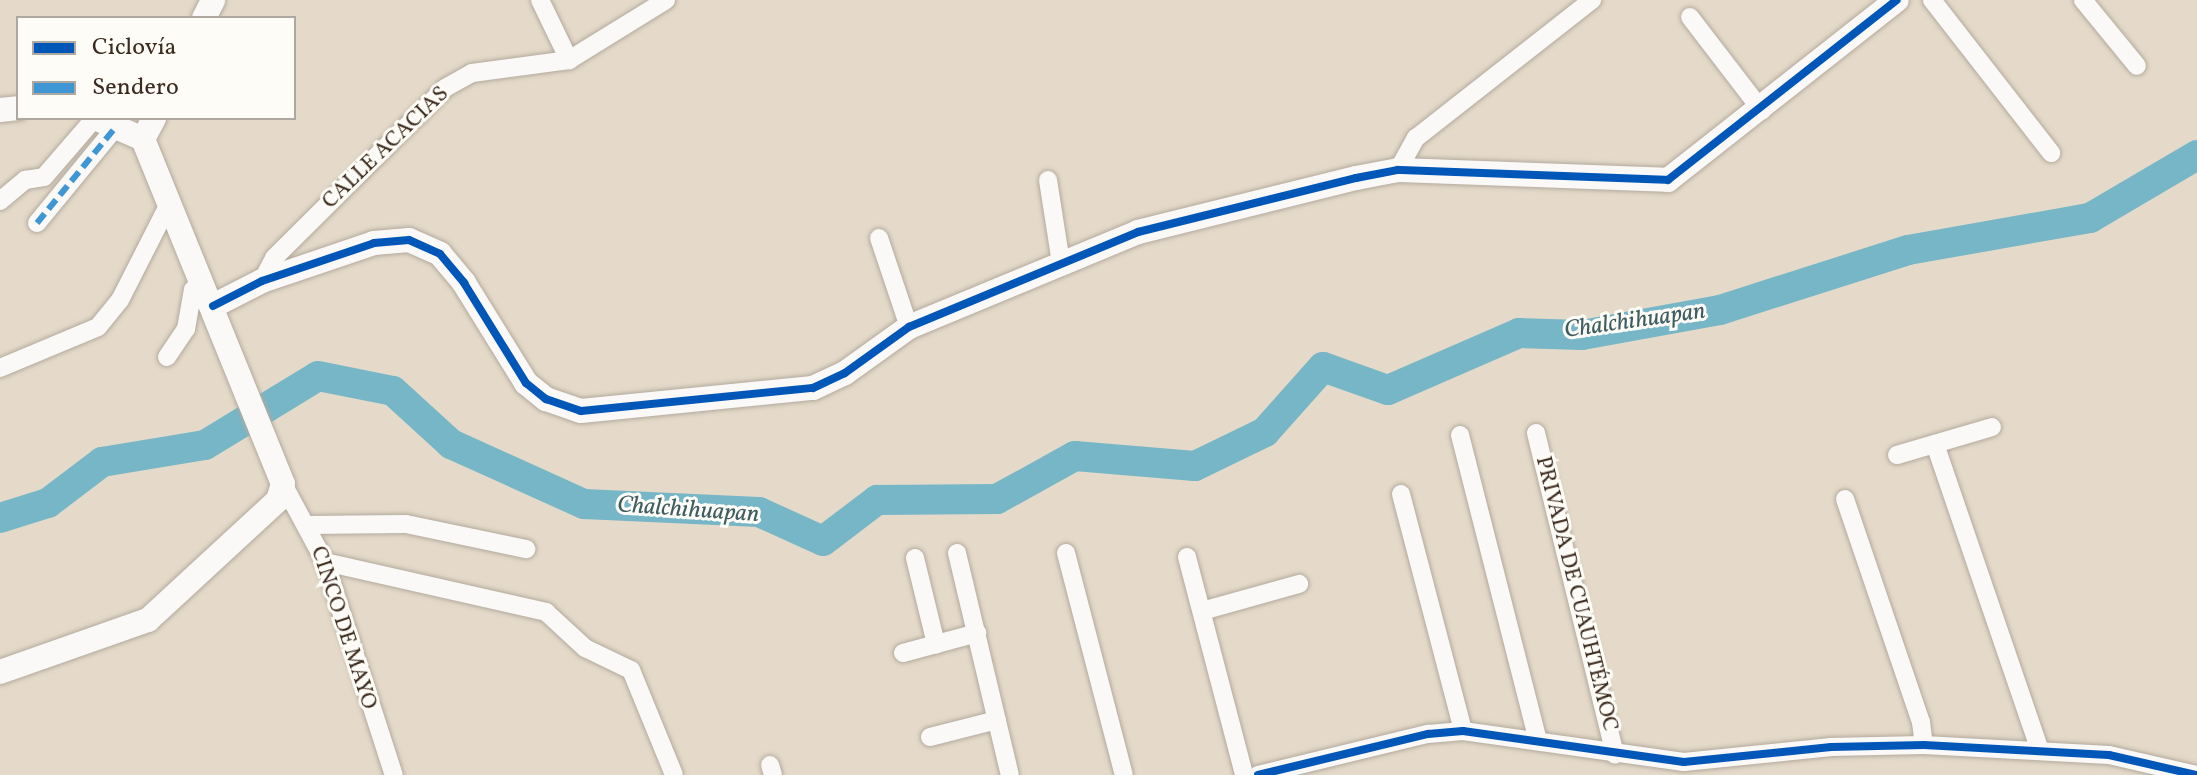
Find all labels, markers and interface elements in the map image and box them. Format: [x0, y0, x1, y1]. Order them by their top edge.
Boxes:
legend [16, 16, 296, 120]
text: Ciclovía [92, 31, 177, 65]
text: Sendero [92, 71, 179, 105]
street label: CALLE ACACIAS [317, 81, 455, 215]
water label: Chalchihuapan [1563, 298, 1707, 346]
street label: PRIVADA DE CUAUHTÉMOC [1529, 454, 1623, 734]
water label: Chalchihuapan [616, 492, 760, 530]
street label: CINCO DE MAYO [304, 543, 382, 713]

